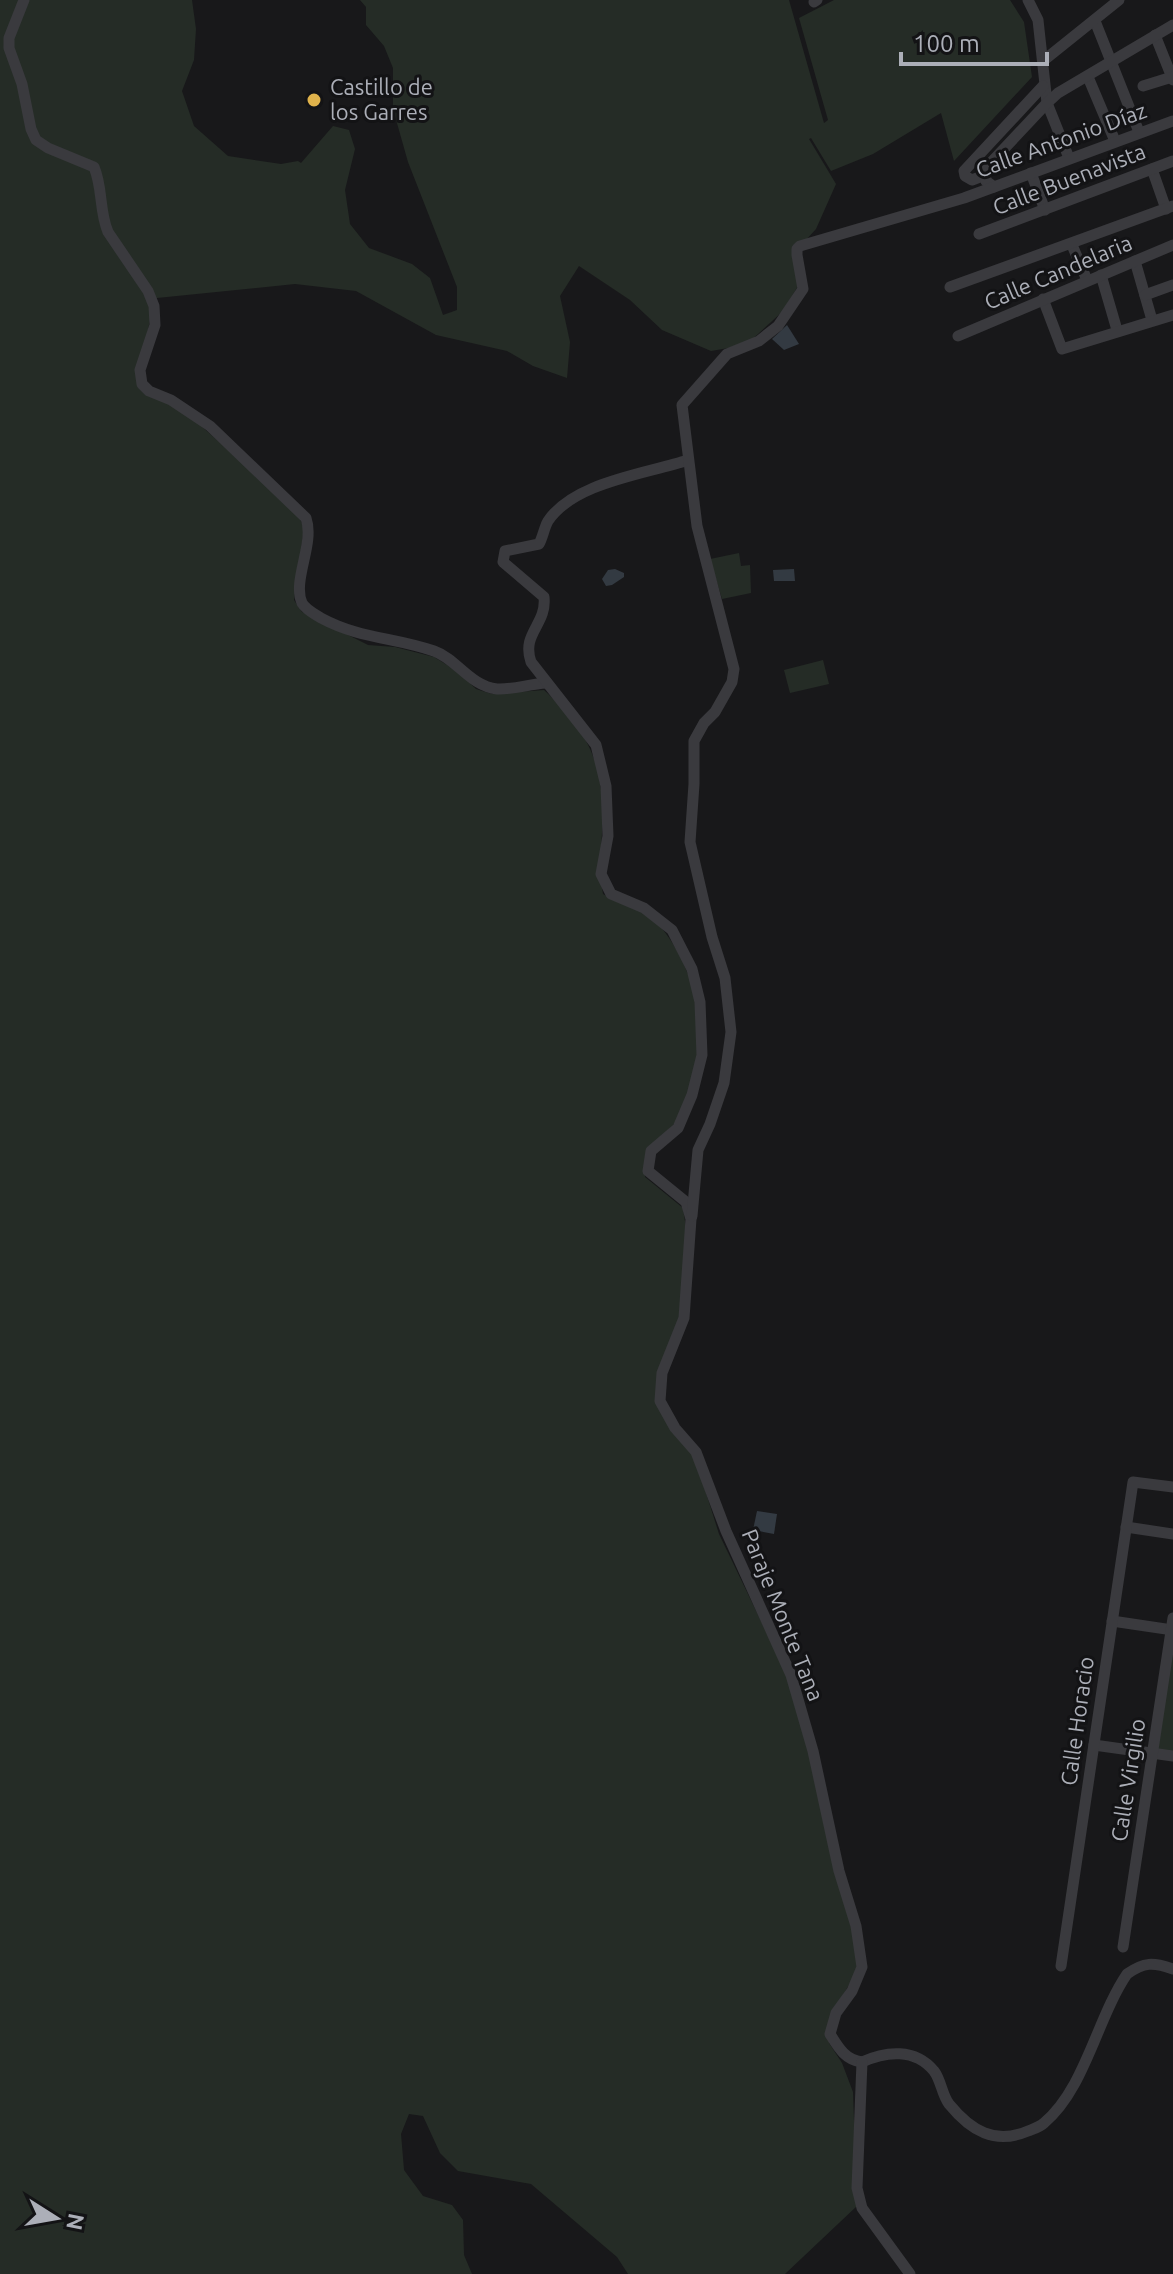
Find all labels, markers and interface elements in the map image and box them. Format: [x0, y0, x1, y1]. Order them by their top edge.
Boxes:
scale bar [901, 16, 1047, 66]
text: 100 m [913, 30, 980, 57]
place label: Castillo de los Garres [330, 74, 433, 124]
marker: Castillo de los Garres [305, 91, 323, 109]
street label: Calle Antonio Díaz [972, 97, 1150, 182]
street label: Calle Buenavista [989, 138, 1149, 219]
street label: Calle Candelaria [980, 229, 1135, 314]
street label: Paraje Monte Tana [738, 1525, 829, 1704]
street label: Calle Horacio [1055, 1655, 1098, 1787]
street label: Calle Virgilio [1105, 1717, 1150, 1843]
north arrow [16, 2178, 96, 2258]
text: N [62, 2211, 90, 2232]

